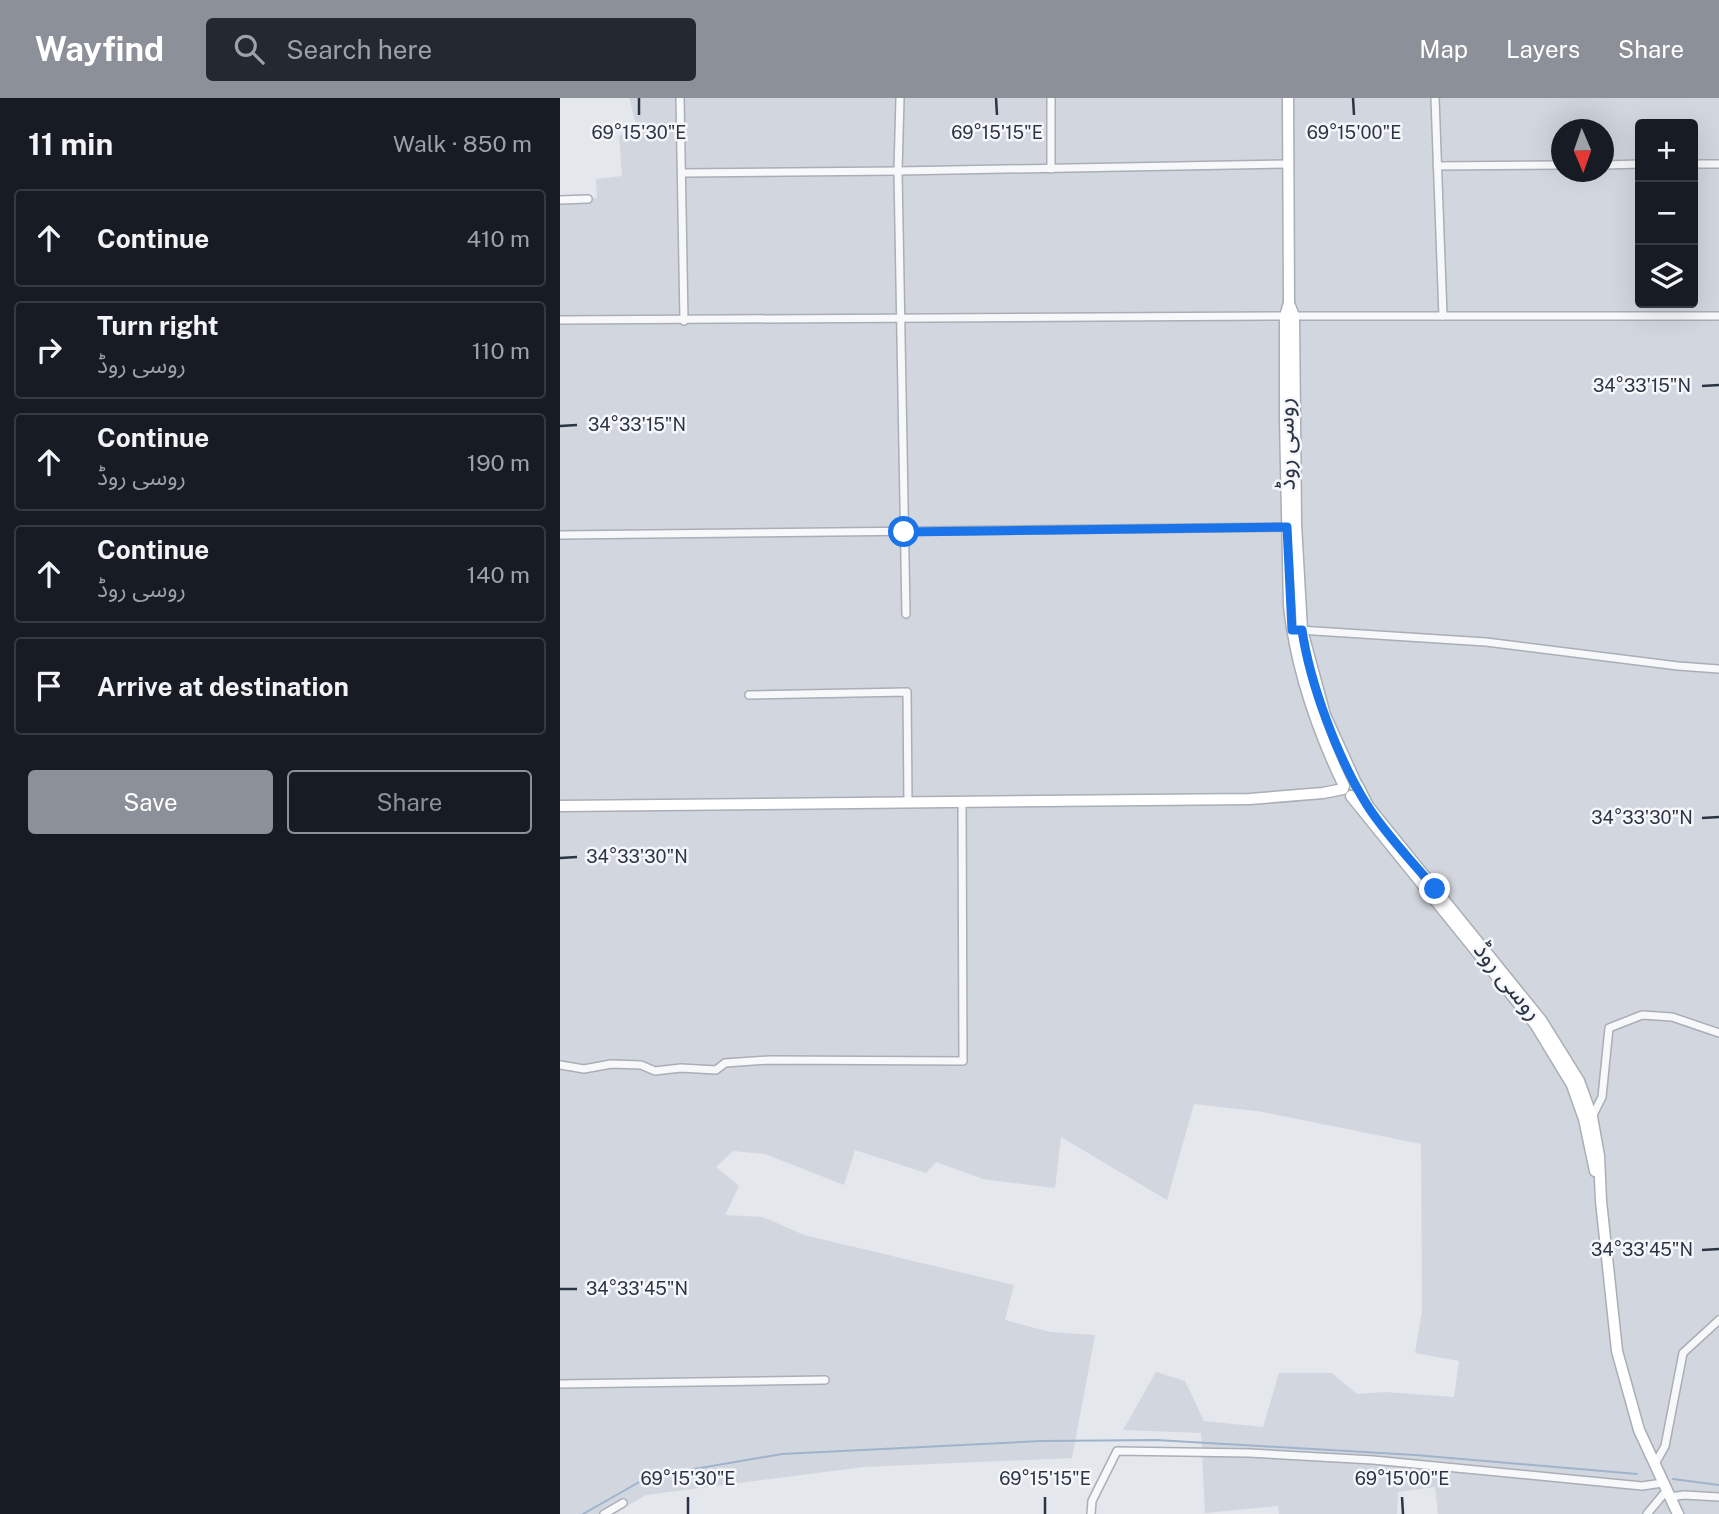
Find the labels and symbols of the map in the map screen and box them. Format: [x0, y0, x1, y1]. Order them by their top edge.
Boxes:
north arrow [1551, 119, 1614, 182]
text: 69°15'30"E [591, 122, 687, 143]
text: 69°15'15"E [951, 122, 1043, 143]
text: 69°15'00"E [1307, 122, 1401, 143]
text: 34°33'15"N [1593, 375, 1691, 396]
street label: روسی روڈ [1270, 397, 1301, 491]
text: 34°33'15"N [588, 414, 686, 435]
route start [888, 516, 919, 547]
text: 34°33'30"N [1591, 807, 1693, 828]
text: 34°33'30"N [586, 846, 688, 867]
route end [1419, 873, 1450, 904]
street label: روسی روڈ [1468, 935, 1549, 1026]
text: 34°33'45"N [1591, 1239, 1693, 1260]
text: 34°33'45"N [586, 1278, 688, 1299]
text: 69°15'30"E [640, 1468, 736, 1489]
text: 69°15'15"E [999, 1468, 1091, 1489]
text: 69°15'00"E [1355, 1468, 1449, 1489]

